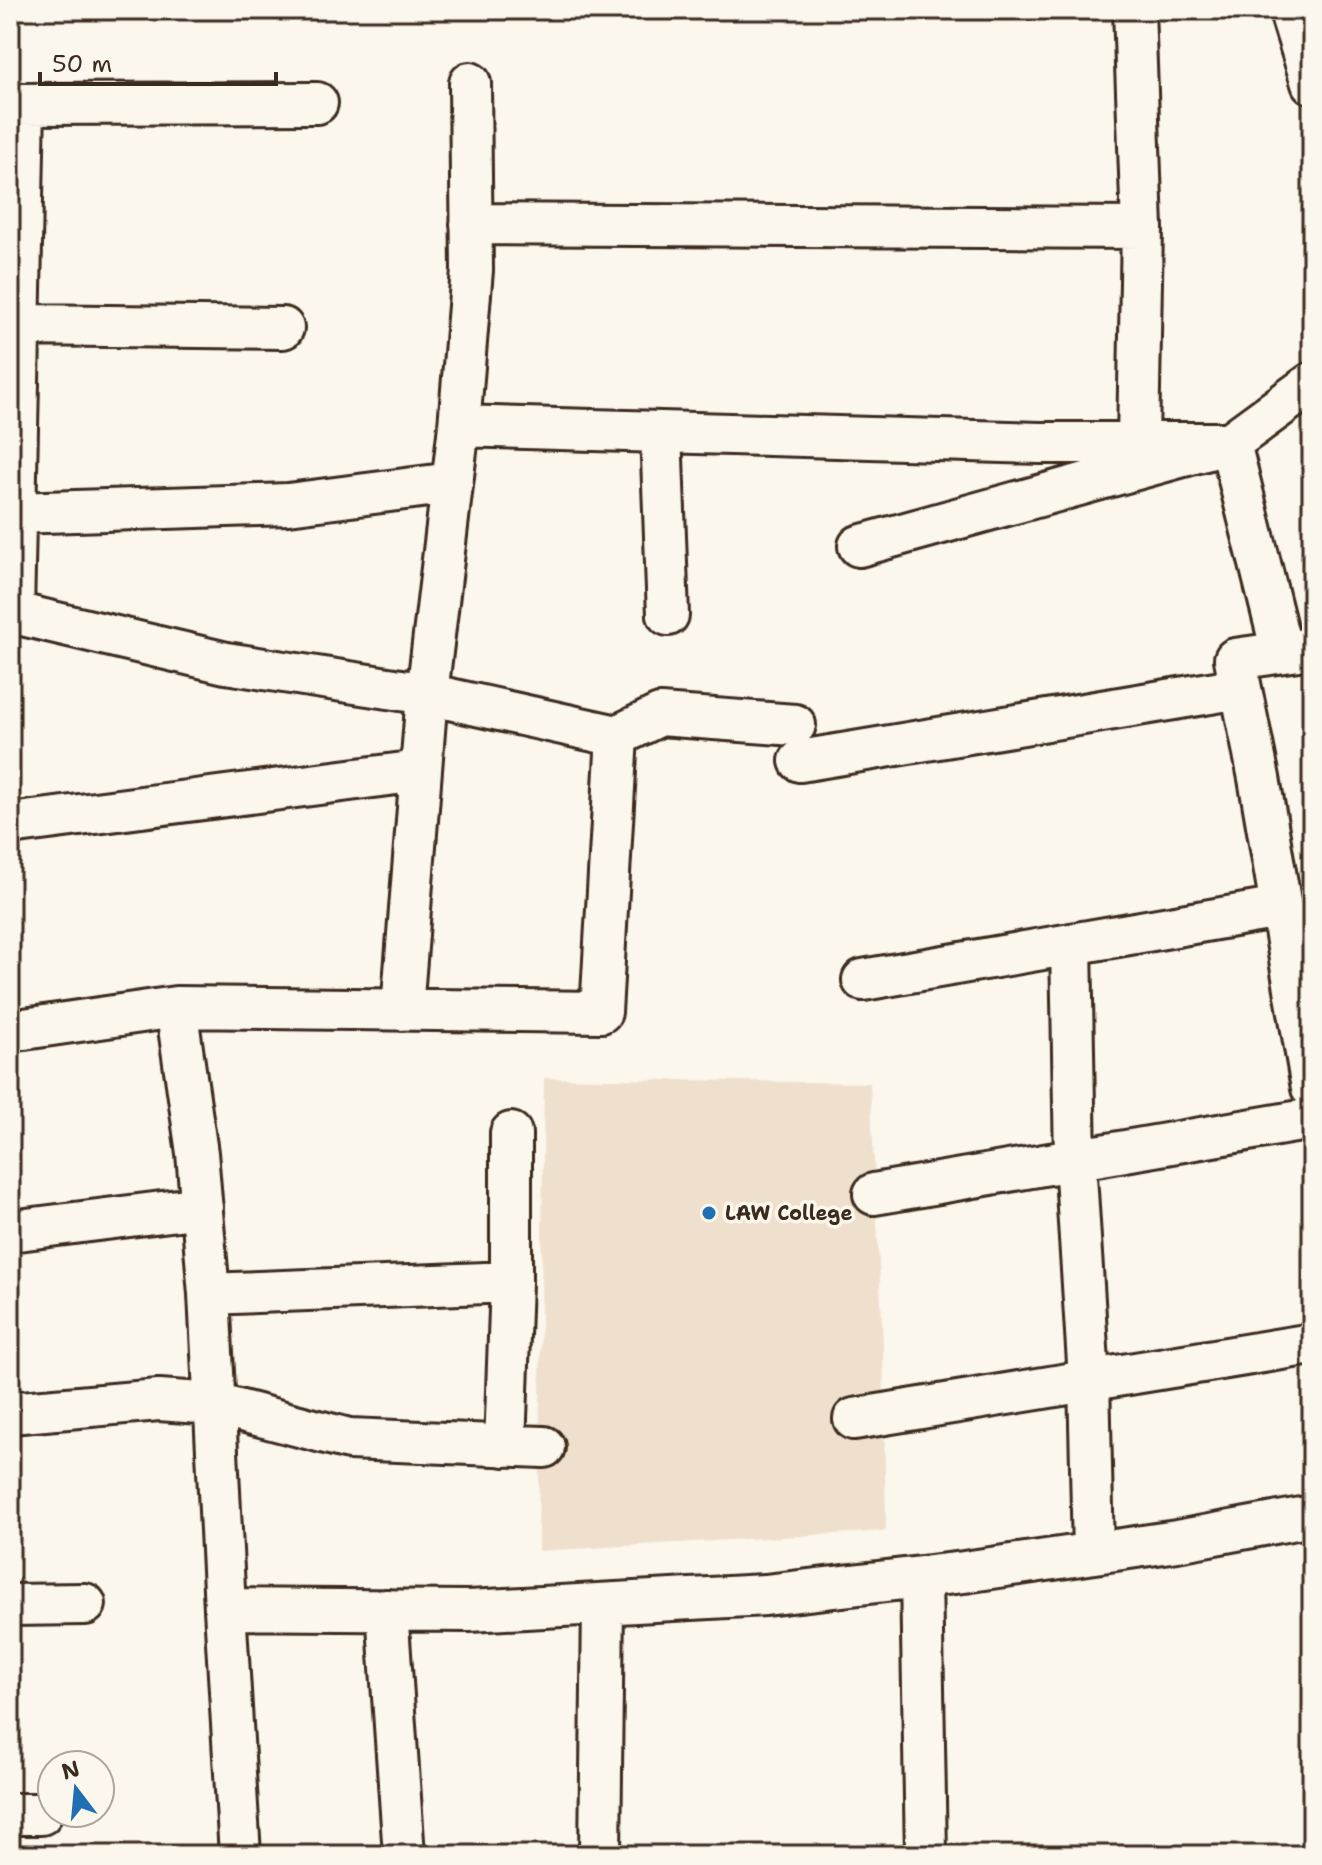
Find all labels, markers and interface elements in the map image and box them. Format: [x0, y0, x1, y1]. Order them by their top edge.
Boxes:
scale bar [40, 36, 276, 86]
text: 50 m [52, 48, 112, 80]
place label: LAW College [725, 1200, 852, 1226]
marker: LAW College [700, 1204, 718, 1222]
north arrow [36, 1749, 116, 1829]
text: N [58, 1754, 83, 1787]

